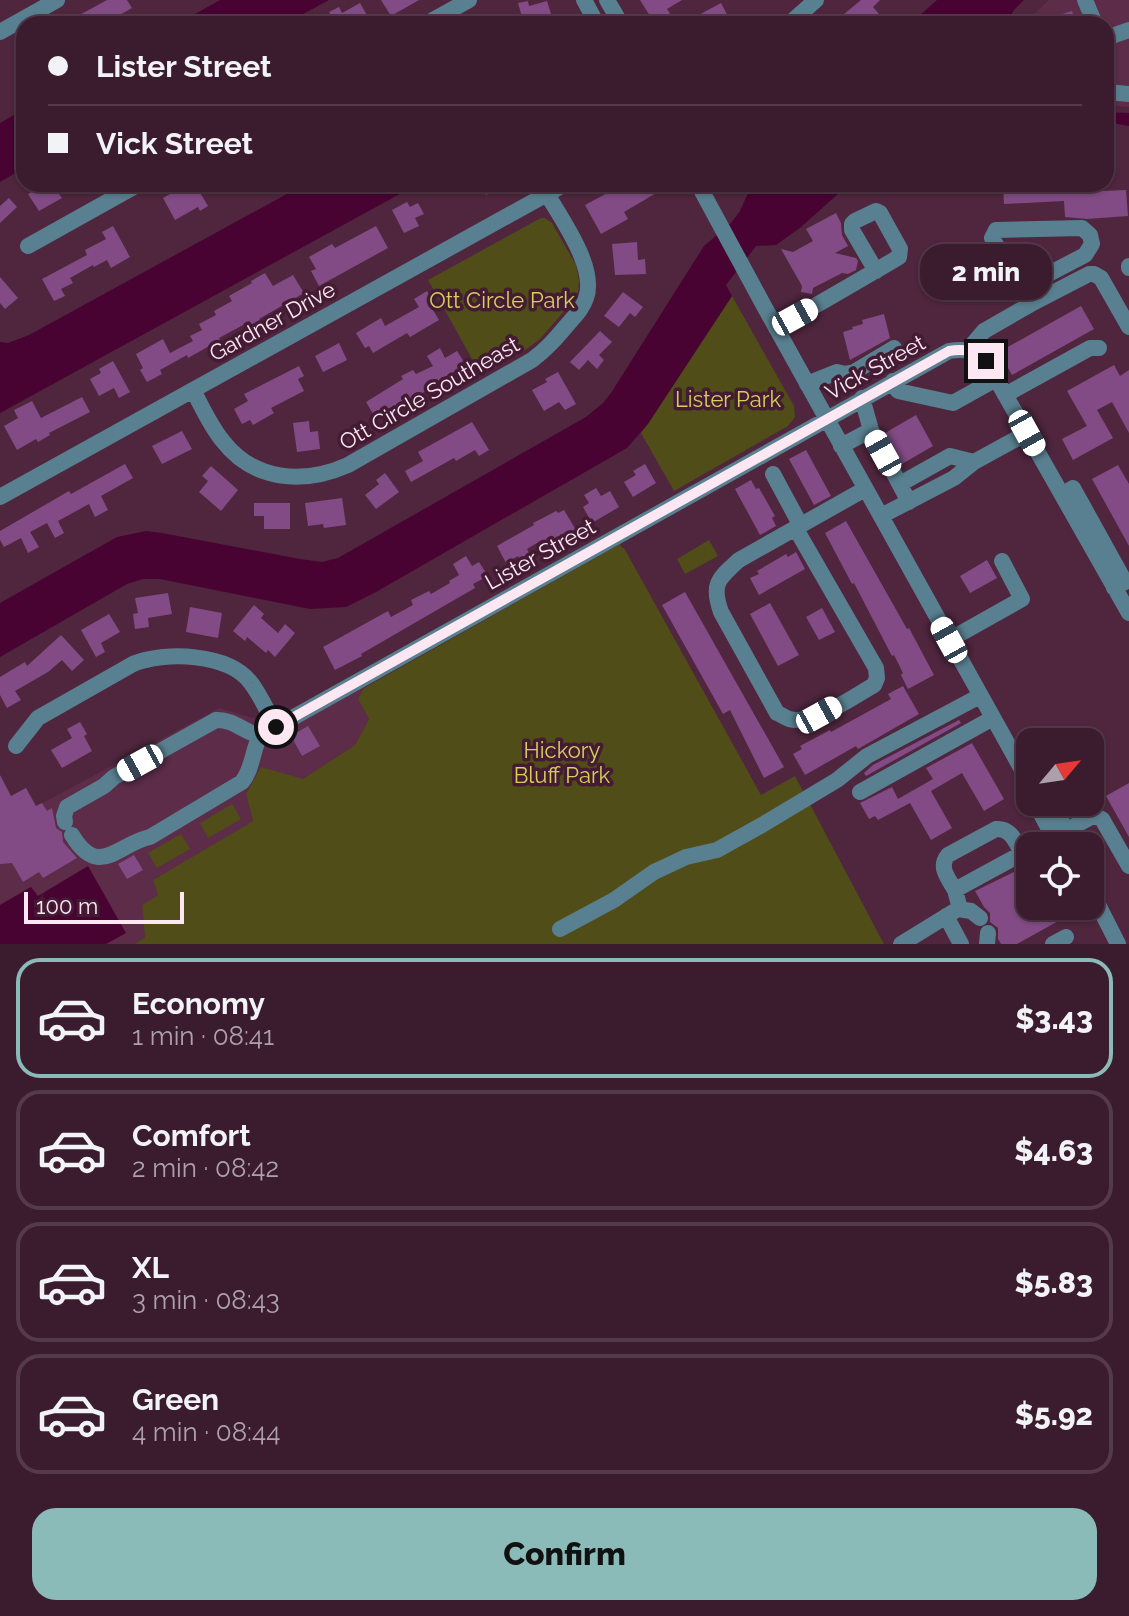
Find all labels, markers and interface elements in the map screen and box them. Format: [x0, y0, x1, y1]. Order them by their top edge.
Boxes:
text: Lister Street [96, 49, 272, 84]
text: Vick Street [96, 126, 253, 161]
callout: 2 min [920, 245, 1052, 301]
text: 2 min [952, 257, 1020, 287]
street label: Gardner Drive [205, 276, 340, 366]
park label: Ott Circle Park [429, 287, 575, 313]
car [768, 295, 822, 339]
street label: Vick Street [821, 329, 930, 405]
street label: Ott Circle Southeast [334, 331, 524, 455]
route end [968, 343, 1004, 379]
park label: Lister Park [675, 386, 781, 412]
car [1005, 406, 1049, 460]
car [861, 426, 905, 480]
street label: Lister Street [480, 513, 600, 595]
car [927, 613, 971, 667]
car [792, 693, 846, 737]
route start [258, 709, 294, 745]
north arrow [1016, 728, 1104, 816]
map controls [1016, 728, 1104, 920]
park label: Hickory Bluff Park [514, 737, 611, 788]
car [113, 741, 167, 785]
button: locate [1016, 832, 1104, 920]
scale bar [24, 888, 184, 924]
text: 100 m [36, 893, 98, 919]
icon: car [36, 982, 108, 1054]
text: Economy [132, 986, 265, 1021]
text: $3.43 [1015, 1001, 1093, 1036]
text: 1 min · 08:41 [132, 1021, 274, 1051]
icon: car [36, 1114, 108, 1186]
text: Comfort [132, 1118, 251, 1153]
text: $4.63 [1014, 1133, 1093, 1168]
text: 2 min · 08:42 [132, 1153, 279, 1183]
icon: car [36, 1246, 108, 1318]
text: XL [132, 1250, 169, 1285]
text: $5.83 [1015, 1265, 1093, 1300]
text: 3 min · 08:43 [132, 1285, 280, 1315]
icon: car [36, 1378, 108, 1450]
text: Green [132, 1382, 219, 1417]
text: $5.92 [1015, 1397, 1093, 1432]
text: 4 min · 08:44 [132, 1417, 280, 1447]
button: Confirm [32, 1508, 1097, 1600]

